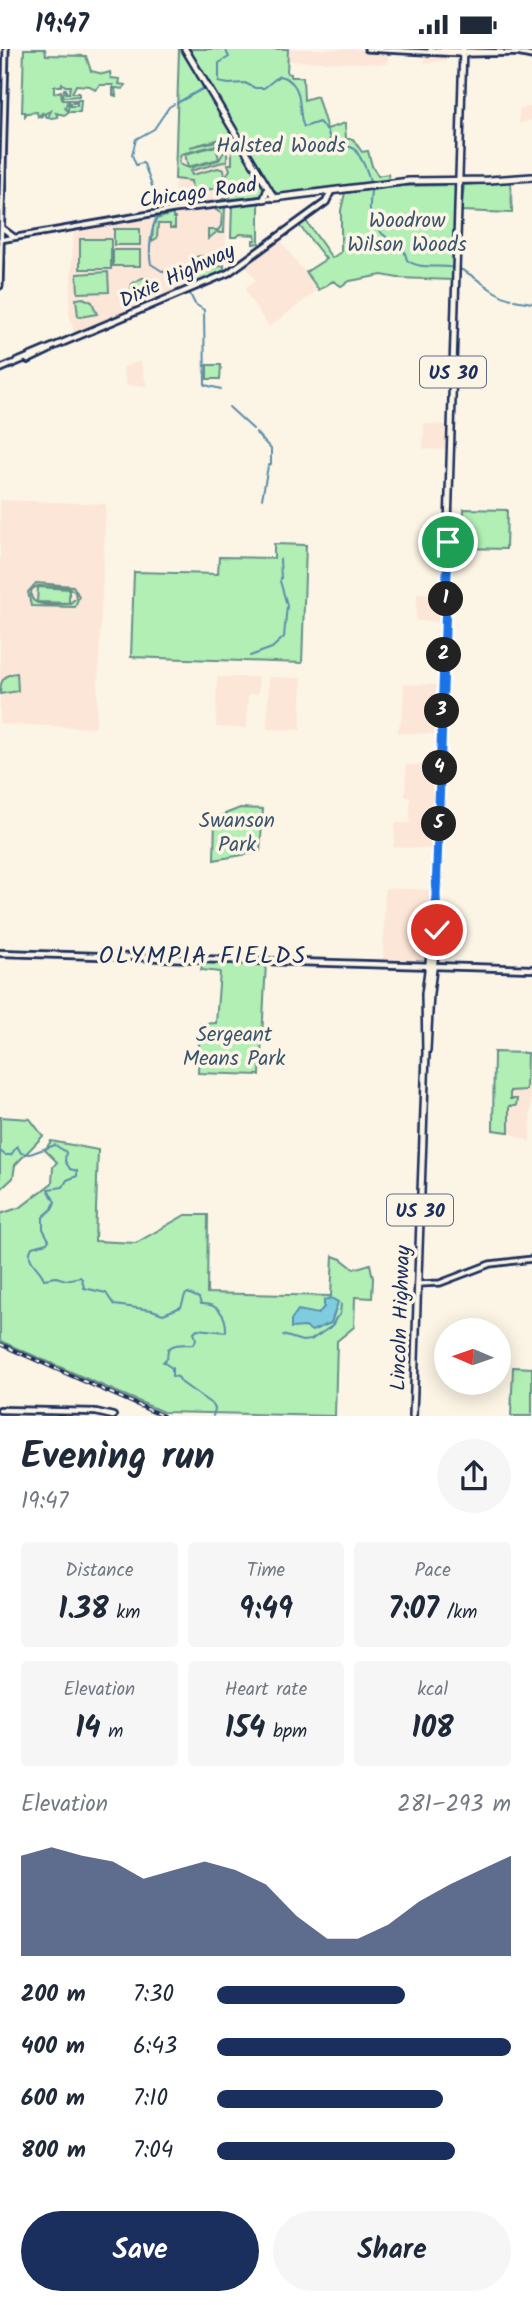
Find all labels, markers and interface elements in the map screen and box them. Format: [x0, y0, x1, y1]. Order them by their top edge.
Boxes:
text: 19:47 [35, 4, 89, 46]
park label: Halsted Woods [216, 130, 346, 163]
street label: Chicago Road [137, 169, 259, 218]
park label: Woodrow Wilson Woods [347, 205, 467, 262]
street label: Dixie Highway [114, 235, 241, 318]
road number: US 30 [420, 357, 486, 387]
pin [418, 512, 478, 572]
icon: arrive [429, 523, 467, 561]
pin: 1 [428, 581, 464, 617]
text: 1 [443, 583, 448, 613]
pin: 2 [426, 637, 462, 673]
text: 2 [438, 639, 449, 669]
pin: 3 [424, 693, 460, 729]
text: 3 [436, 695, 447, 725]
pin: 4 [422, 751, 458, 785]
text: 4 [434, 752, 445, 782]
park label: Swanson Park [199, 805, 275, 862]
pin: 5 [422, 807, 457, 841]
text: 5 [434, 808, 443, 838]
pin [407, 900, 467, 960]
icon: check [418, 911, 456, 949]
district label: OLYMPIA FIELDS [99, 937, 307, 976]
park label: Sergeant Means Park [183, 1019, 285, 1076]
road number: US 30 [387, 1195, 453, 1225]
street label: Lincoln Highway [382, 1245, 421, 1391]
north arrow [434, 1318, 511, 1395]
map controls [434, 1318, 511, 1395]
text: Evening run [21, 1428, 215, 1488]
button: share [437, 1439, 511, 1513]
text: 19:47 [21, 1484, 68, 1520]
text: Distance [65, 1556, 133, 1586]
text: Time [247, 1556, 285, 1586]
text: Pace [415, 1556, 451, 1586]
text: 1.38 [58, 1586, 109, 1634]
text: 9:49 [239, 1586, 293, 1634]
text: 7:07 [388, 1586, 439, 1634]
text: km [109, 1598, 140, 1628]
text: /km [439, 1598, 477, 1628]
text: Elevation [63, 1675, 135, 1705]
text: Heart rate [225, 1675, 307, 1705]
text: kcal [417, 1675, 448, 1705]
text: 14 [75, 1705, 101, 1753]
text: 154 [225, 1705, 265, 1753]
text: 108 [412, 1705, 454, 1753]
text: m [101, 1717, 123, 1747]
text: bpm [265, 1717, 307, 1747]
text: Elevation [21, 1787, 108, 1823]
text: 281–293 m [397, 1787, 511, 1823]
text: 200 m [21, 1977, 86, 2013]
text: 7:30 [133, 1977, 174, 2013]
text: 400 m [21, 2029, 85, 2065]
text: 6:43 [133, 2029, 177, 2065]
text: 600 m [21, 2081, 85, 2117]
text: 7:10 [133, 2081, 168, 2117]
text: 800 m [21, 2133, 86, 2169]
text: 7:04 [133, 2133, 173, 2169]
button: Save [21, 2211, 259, 2291]
button: Share [273, 2211, 511, 2291]

